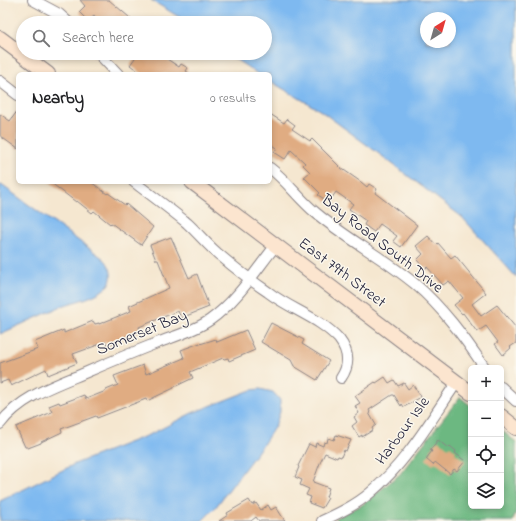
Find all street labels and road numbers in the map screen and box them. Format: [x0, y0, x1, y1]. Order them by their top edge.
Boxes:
street label: Bay Road South Drive [315, 188, 449, 300]
street label: East 79th Street [293, 232, 391, 314]
street label: Somerset Bay [93, 304, 191, 362]
street label: Harbour Isle [370, 391, 437, 470]

